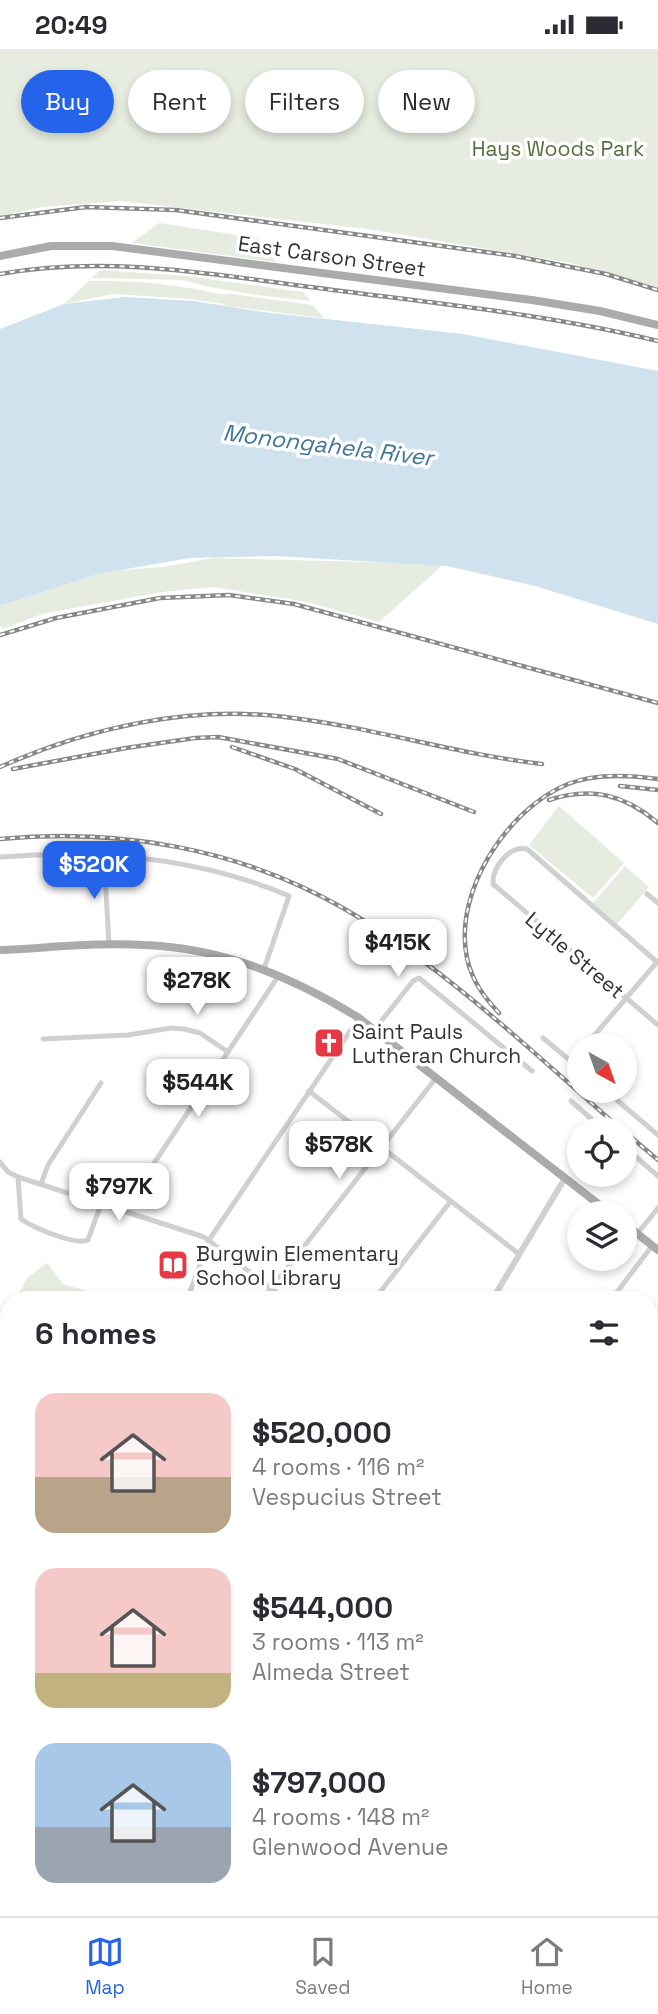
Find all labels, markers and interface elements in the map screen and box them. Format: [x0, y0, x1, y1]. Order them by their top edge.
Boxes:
text: 20:49 [35, 8, 108, 42]
chip: Buy [21, 70, 114, 133]
chip: Rent [128, 70, 231, 133]
chip: Filters [245, 70, 364, 133]
chip: New [378, 70, 475, 133]
park label: Hays Woods Park [472, 135, 644, 162]
street label: East Carson Street [236, 229, 428, 283]
water label: Monongahela River [221, 417, 437, 473]
pin: $520K [45, 841, 143, 901]
text: $520K [59, 849, 129, 879]
street label: Lytle Street [520, 906, 630, 1004]
pin: $415K [349, 919, 447, 979]
text: $415K [365, 927, 431, 957]
pin: $278K [148, 957, 246, 1017]
text: $278K [163, 965, 231, 995]
place label: Saint Pauls Lutheran Church [352, 1018, 521, 1069]
church icon: Saint Pauls Lutheran Church [312, 1026, 346, 1060]
north arrow [567, 1033, 637, 1103]
map controls [567, 1033, 637, 1271]
pin: $544K [149, 1059, 247, 1119]
text: $544K [162, 1067, 234, 1097]
button: locate [567, 1117, 637, 1187]
pin: $578K [290, 1121, 388, 1181]
text: $578K [305, 1129, 373, 1159]
pin: $797K [70, 1163, 168, 1223]
text: $797K [85, 1171, 153, 1201]
button: layers [567, 1201, 637, 1271]
place label: Burgwin Elementary School Library [196, 1240, 399, 1291]
library icon: Burgwin Elementary School Library [156, 1248, 190, 1282]
text: 6 homes [35, 1314, 157, 1353]
icon: filters [585, 1314, 623, 1352]
text: $520,000 [252, 1413, 392, 1452]
icon: home [91, 1421, 175, 1505]
text: 4 rooms · 116 m² [252, 1452, 424, 1482]
text: Vespucius Street [252, 1482, 442, 1512]
text: $544,000 [252, 1588, 393, 1627]
icon: home [91, 1596, 175, 1680]
text: 3 rooms · 113 m² [252, 1627, 424, 1657]
text: Almeda Street [252, 1657, 410, 1687]
text: $797,000 [252, 1763, 386, 1802]
icon: home [91, 1771, 175, 1855]
text: 4 rooms · 148 m² [252, 1802, 429, 1832]
text: Glenwood Avenue [252, 1832, 449, 1862]
tab: Map [85, 1933, 125, 2000]
tab: Saved [295, 1933, 351, 2000]
tab: Home [521, 1933, 573, 2000]

